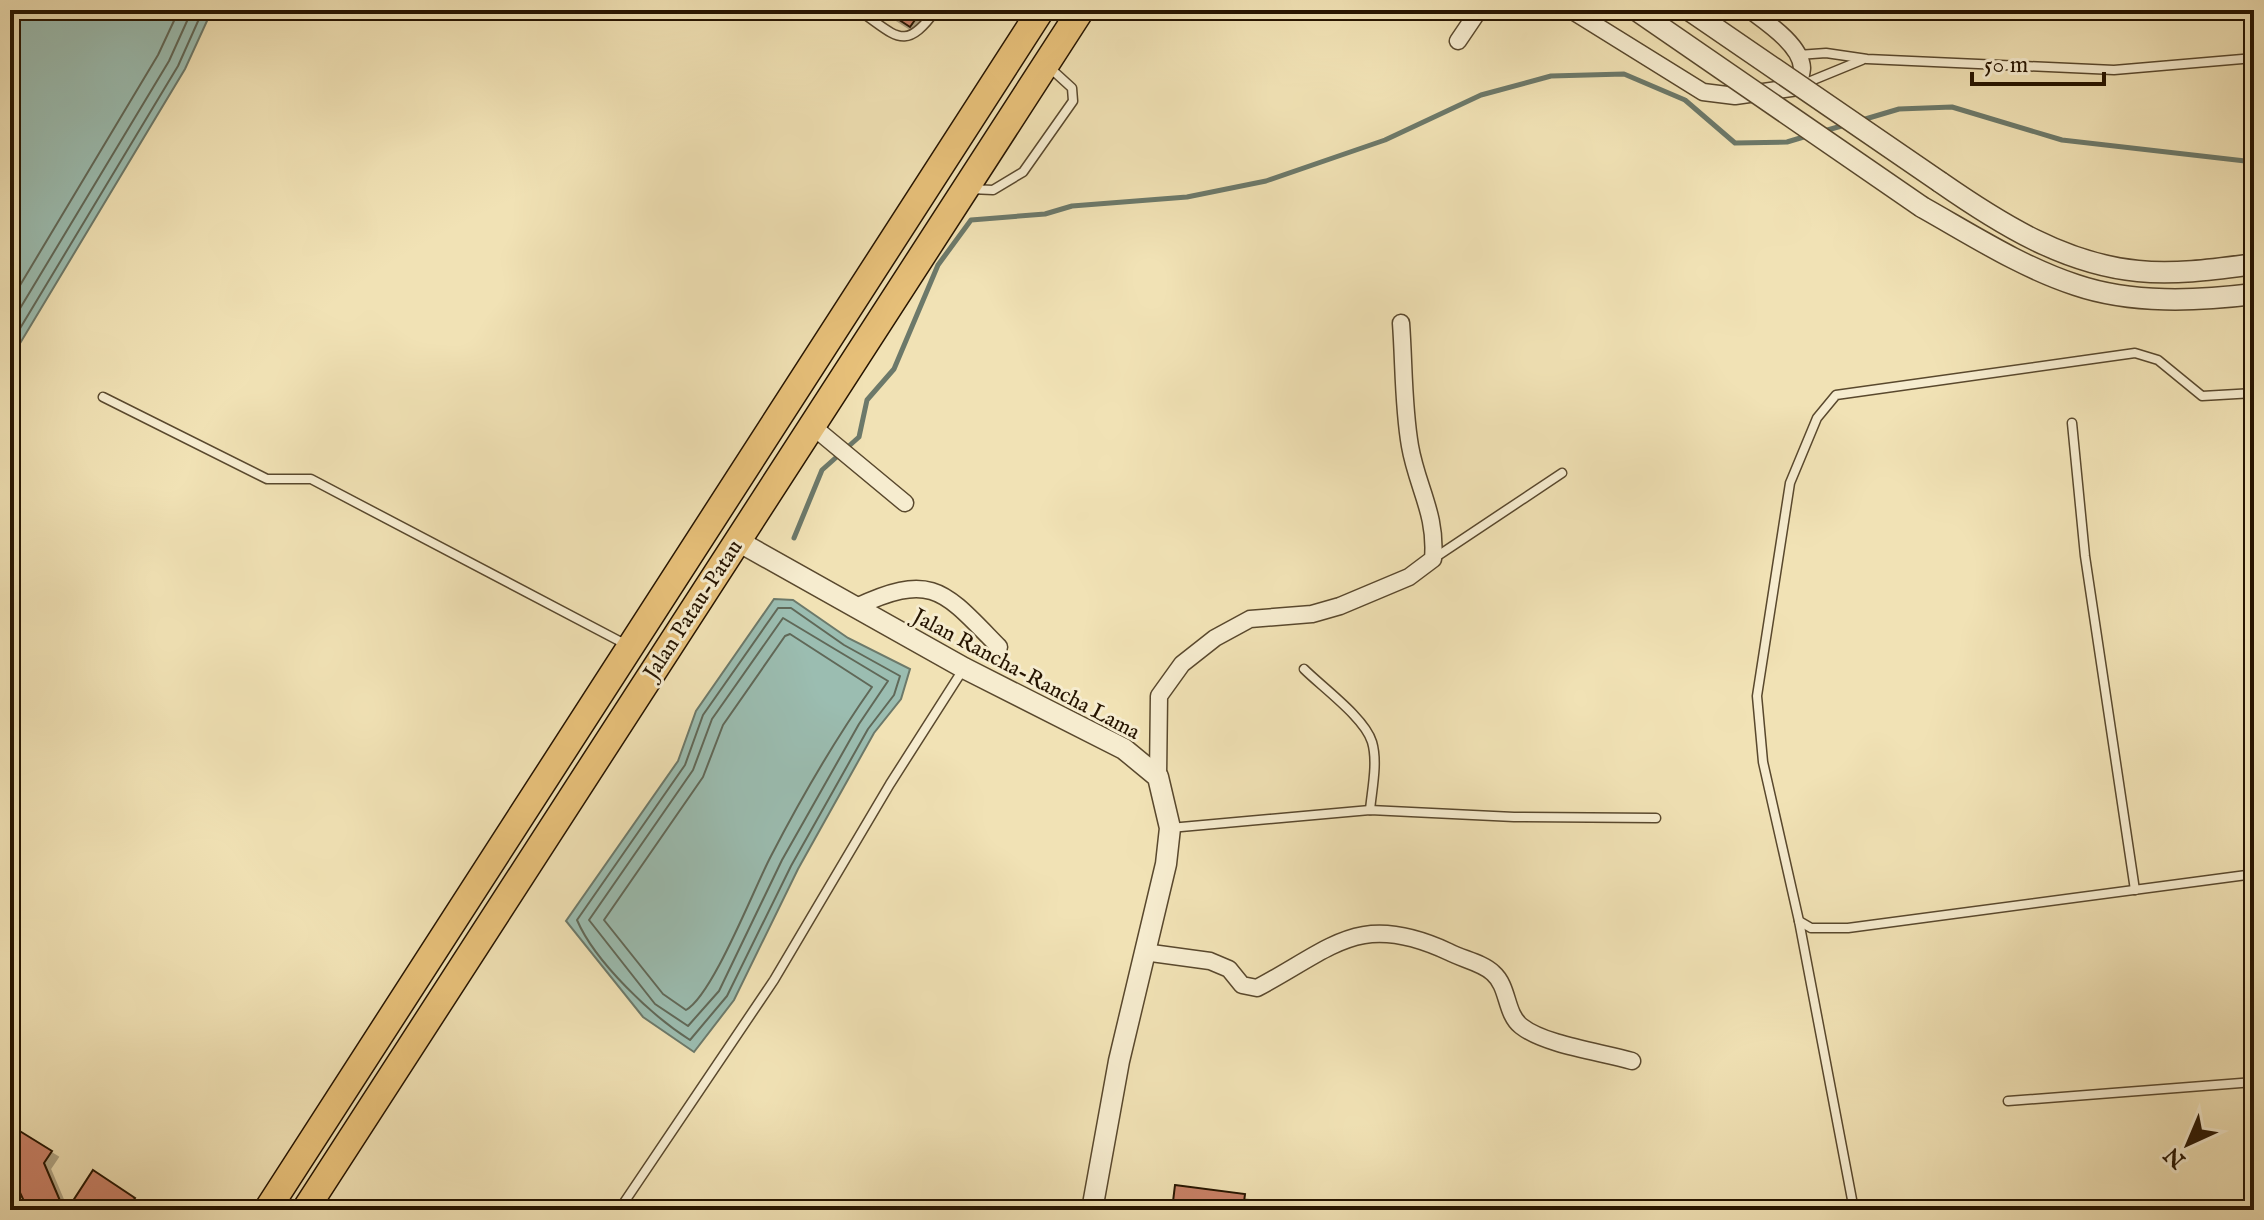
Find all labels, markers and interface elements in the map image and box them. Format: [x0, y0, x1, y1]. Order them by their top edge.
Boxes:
scale bar [1972, 36, 2104, 86]
text: 50 m [1984, 50, 2028, 81]
street label: Jalan Patau-Patau [636, 535, 749, 688]
street label: Jalan Rancha-Rancha Lama [905, 601, 1145, 747]
north arrow [2148, 1104, 2228, 1184]
text: N [2159, 1140, 2193, 1174]

